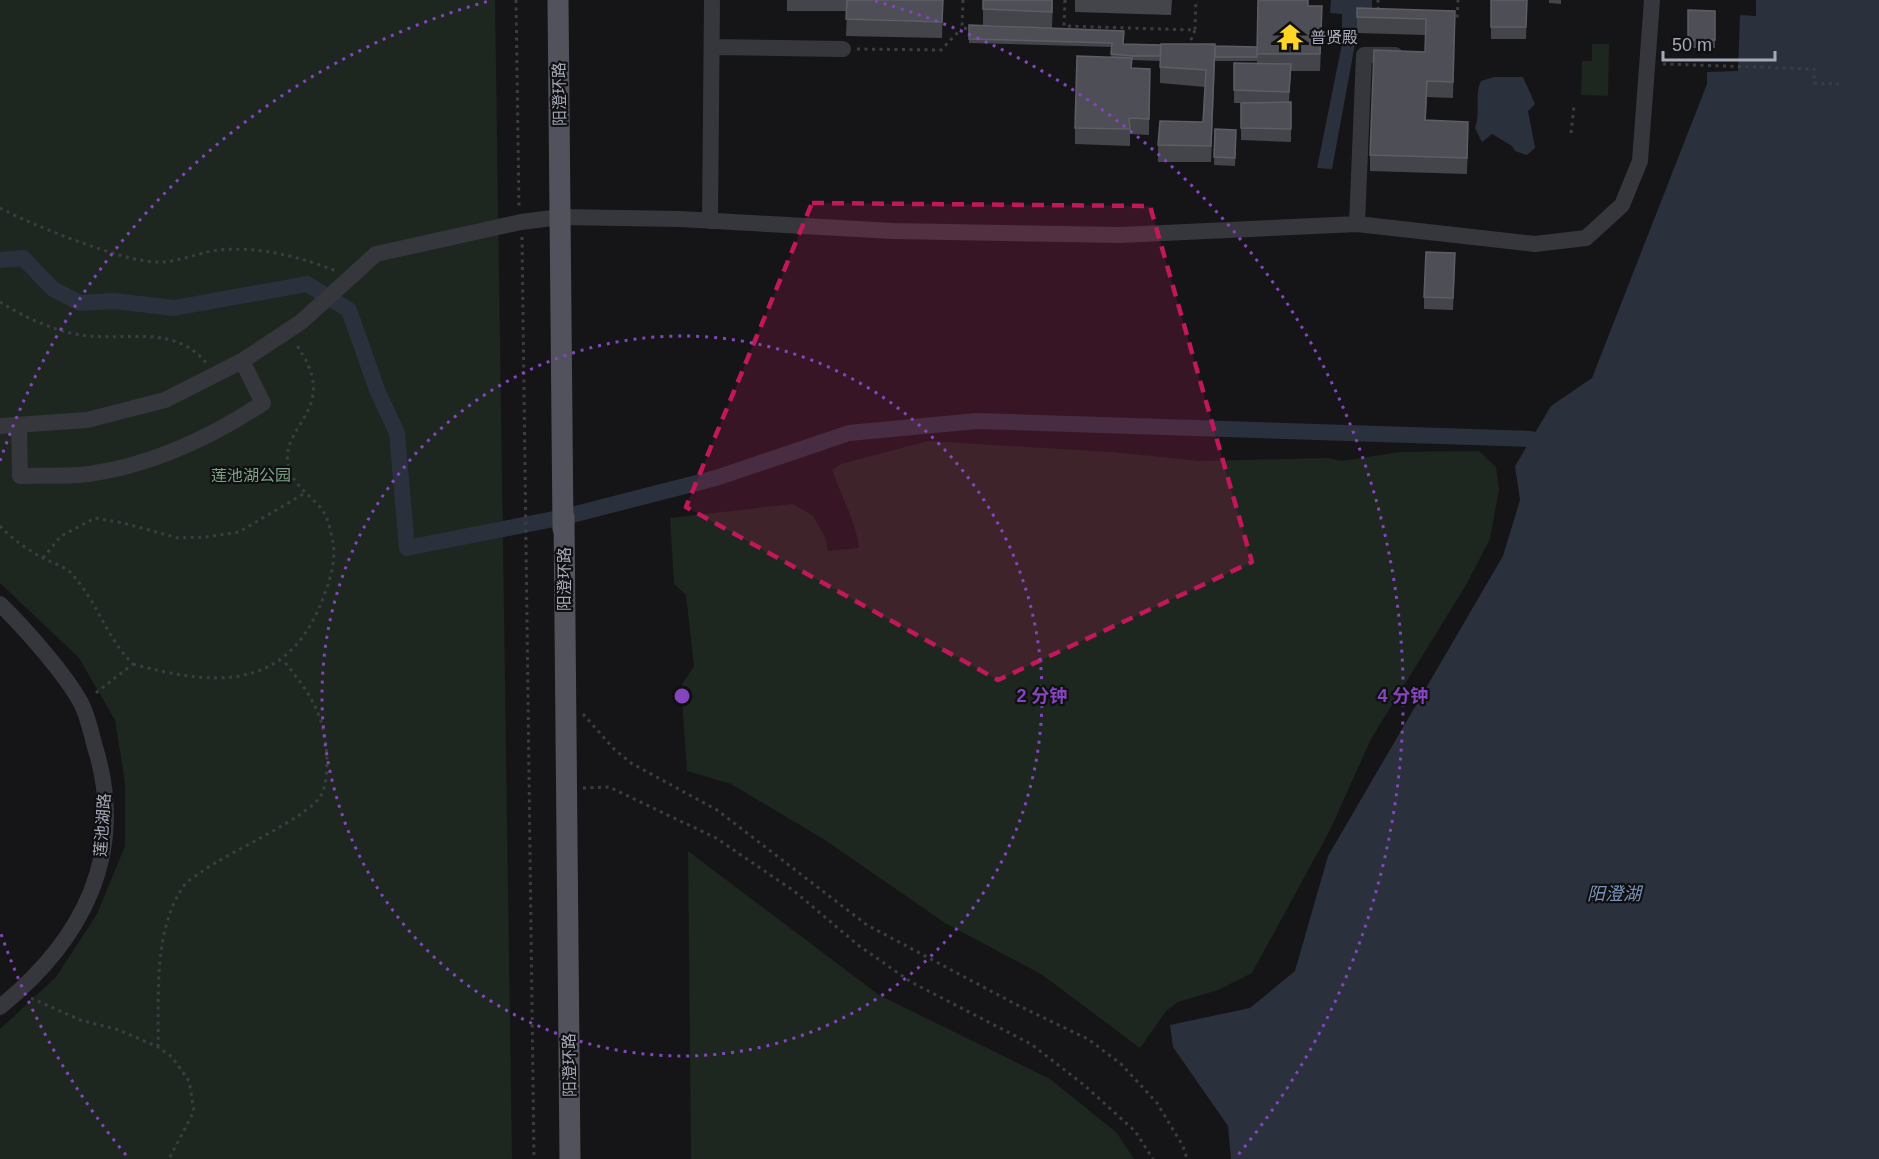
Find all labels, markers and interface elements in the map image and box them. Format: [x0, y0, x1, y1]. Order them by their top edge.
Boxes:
temple icon: 普贤殿 [1275, 22, 1305, 52]
scale bar [1663, 24, 1776, 62]
place label: 普贤殿 [1310, 29, 1358, 46]
text: 50 m [1672, 35, 1712, 55]
street label: 阳澄环路 [550, 62, 569, 126]
park label: 莲池湖公园 [211, 467, 291, 484]
street label: 阳澄环路 [556, 547, 573, 611]
centre of rings [672, 686, 692, 706]
text: 2 分钟 [1016, 686, 1068, 706]
text: 4 分钟 [1377, 686, 1429, 706]
street label: 莲池湖路 [92, 793, 113, 858]
water label: 阳澄湖 [1587, 884, 1644, 904]
street label: 阳澄环路 [560, 1033, 579, 1097]

